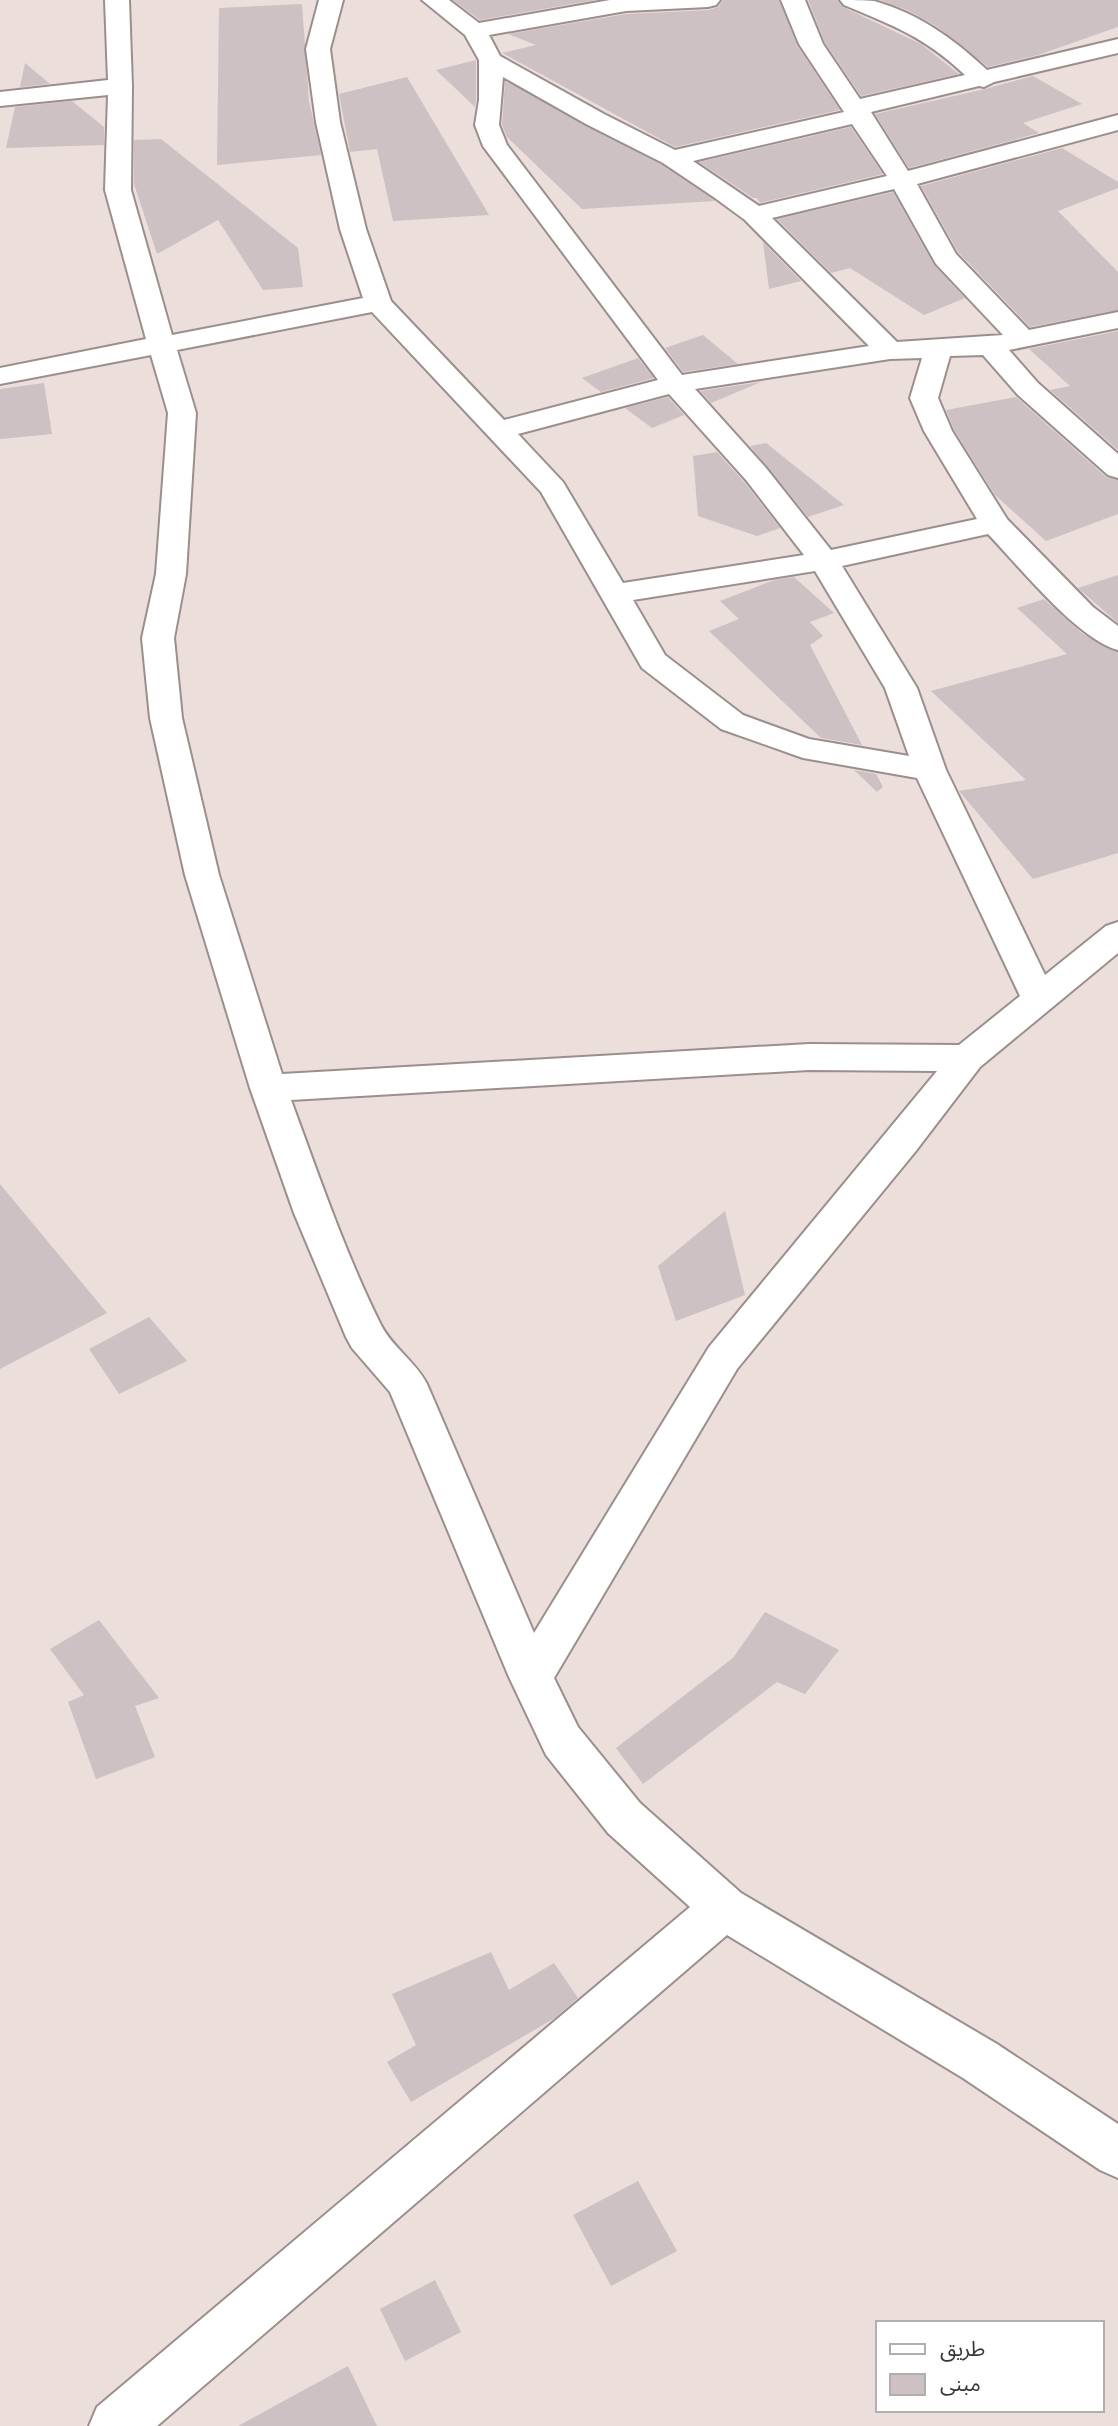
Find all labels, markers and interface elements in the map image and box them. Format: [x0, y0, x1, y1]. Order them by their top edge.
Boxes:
legend [876, 2321, 1104, 2412]
text: طريق [940, 2335, 985, 2362]
text: مبنى [940, 2370, 981, 2396]

